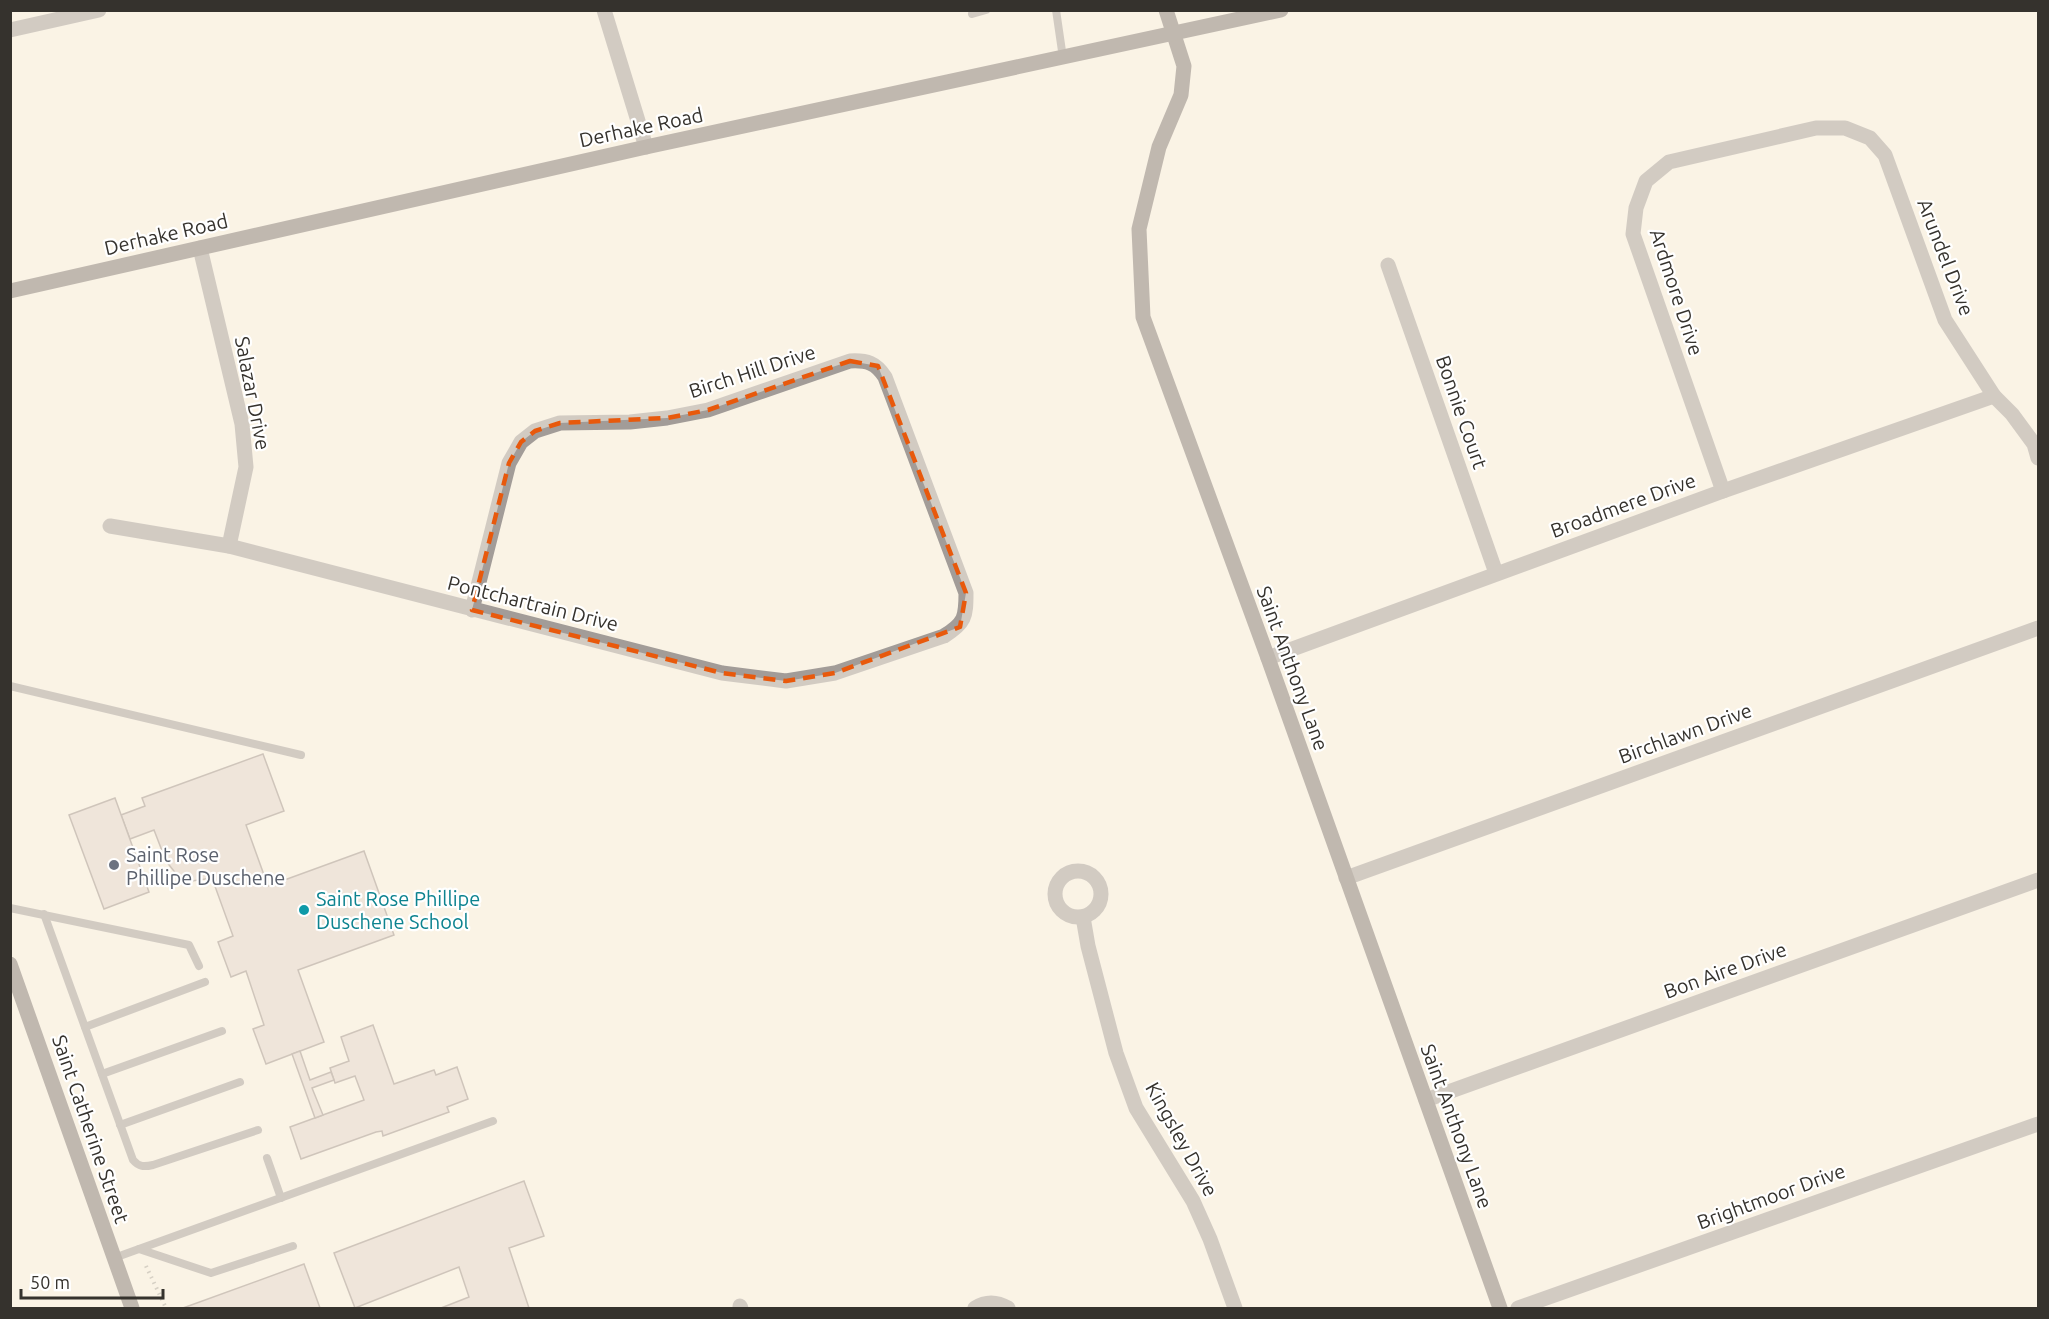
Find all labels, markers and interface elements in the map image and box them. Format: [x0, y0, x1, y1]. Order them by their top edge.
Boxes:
street label: Derhake Road [577, 103, 705, 151]
street label: Arundel Drive [1913, 195, 1979, 319]
street label: Derhake Road [102, 209, 230, 259]
street label: Ardmore Drive [1646, 226, 1708, 358]
street label: Salazar Drive [231, 334, 275, 452]
street label: Birch Hill Drive [686, 340, 818, 402]
street label: Bonnie Court [1432, 352, 1492, 472]
street label: Broadmere Drive [1547, 468, 1699, 542]
street label: Pontchartrain Drive [445, 571, 621, 635]
street label: Saint Anthony Lane [1253, 583, 1333, 753]
street label: Birchlawn Drive [1615, 698, 1755, 768]
place label: Saint Rose Phillipe Duschene [126, 843, 285, 889]
marker: Saint Rose Phillipe Duschene [107, 858, 121, 872]
place label: Saint Rose Phillipe Duschene School [316, 887, 480, 933]
marker: Saint Rose Phillipe Duschene School [297, 903, 311, 917]
street label: Bon Aire Drive [1661, 937, 1789, 1003]
street label: Saint Catherine Street [48, 1032, 134, 1226]
street label: Saint Anthony Lane [1417, 1041, 1497, 1211]
street label: Kingsley Drive [1141, 1078, 1223, 1200]
street label: Brightmoor Drive [1694, 1159, 1848, 1233]
scale bar [21, 1262, 164, 1300]
text: 50 m [30, 1272, 70, 1292]

